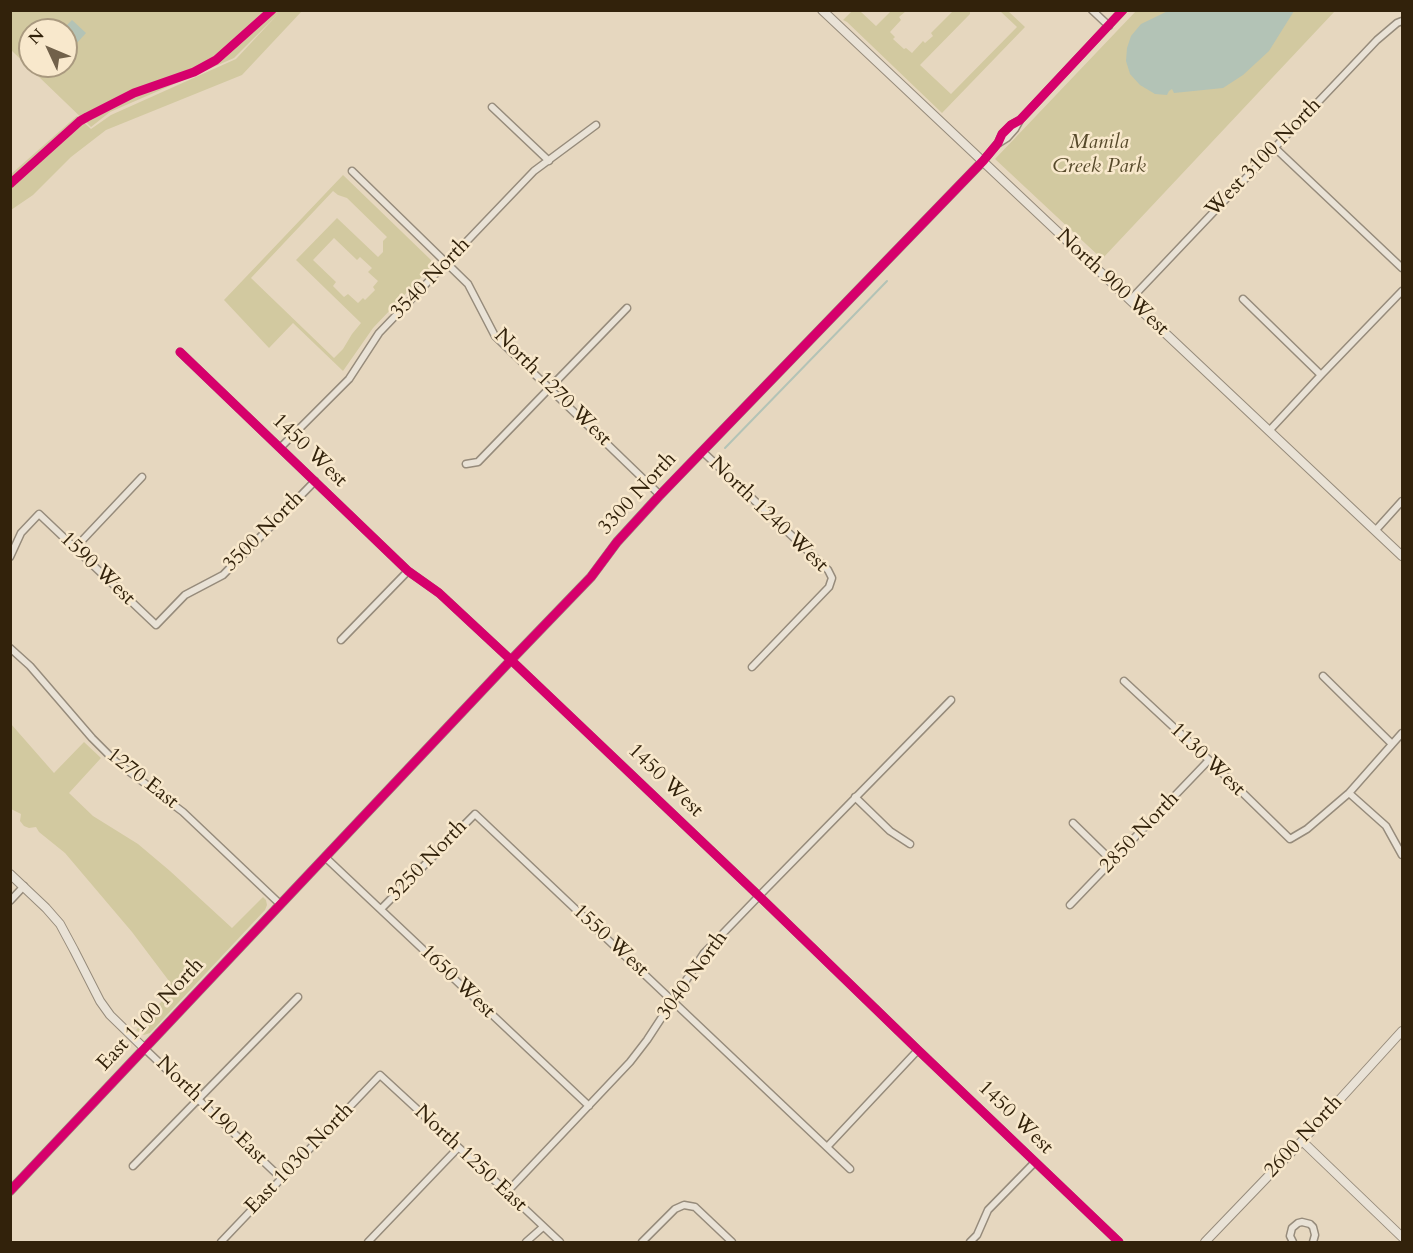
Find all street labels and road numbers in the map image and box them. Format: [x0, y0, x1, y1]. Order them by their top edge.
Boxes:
street label: West 3100 North [1201, 93, 1327, 223]
street label: North 900 West [1050, 224, 1174, 342]
street label: 3540 North [386, 233, 476, 325]
street label: North 1270 West [488, 324, 616, 452]
street label: 1450 West [266, 409, 352, 493]
street label: 3300 North [593, 447, 683, 541]
street label: North 1240 West [703, 452, 833, 578]
street label: 3500 North [218, 486, 310, 578]
street label: 1590 West [54, 527, 140, 611]
street label: 1130 West [1164, 718, 1250, 802]
street label: 1450 West [622, 739, 708, 823]
street label: 1270 East [101, 743, 183, 815]
street label: 2850 North [1095, 787, 1185, 879]
street label: 3250 North [383, 815, 473, 907]
street label: 1550 West [567, 899, 653, 983]
street label: 3040 North [652, 927, 734, 1025]
street label: 1650 West [414, 940, 500, 1024]
street label: East 1100 North [92, 953, 210, 1077]
street label: North 1190 East [150, 1052, 272, 1170]
street label: 1450 West [972, 1076, 1058, 1160]
street label: 2600 North [1259, 1090, 1349, 1184]
street label: East 1030 North [241, 1098, 359, 1220]
street label: North 1250 East [408, 1100, 532, 1218]

